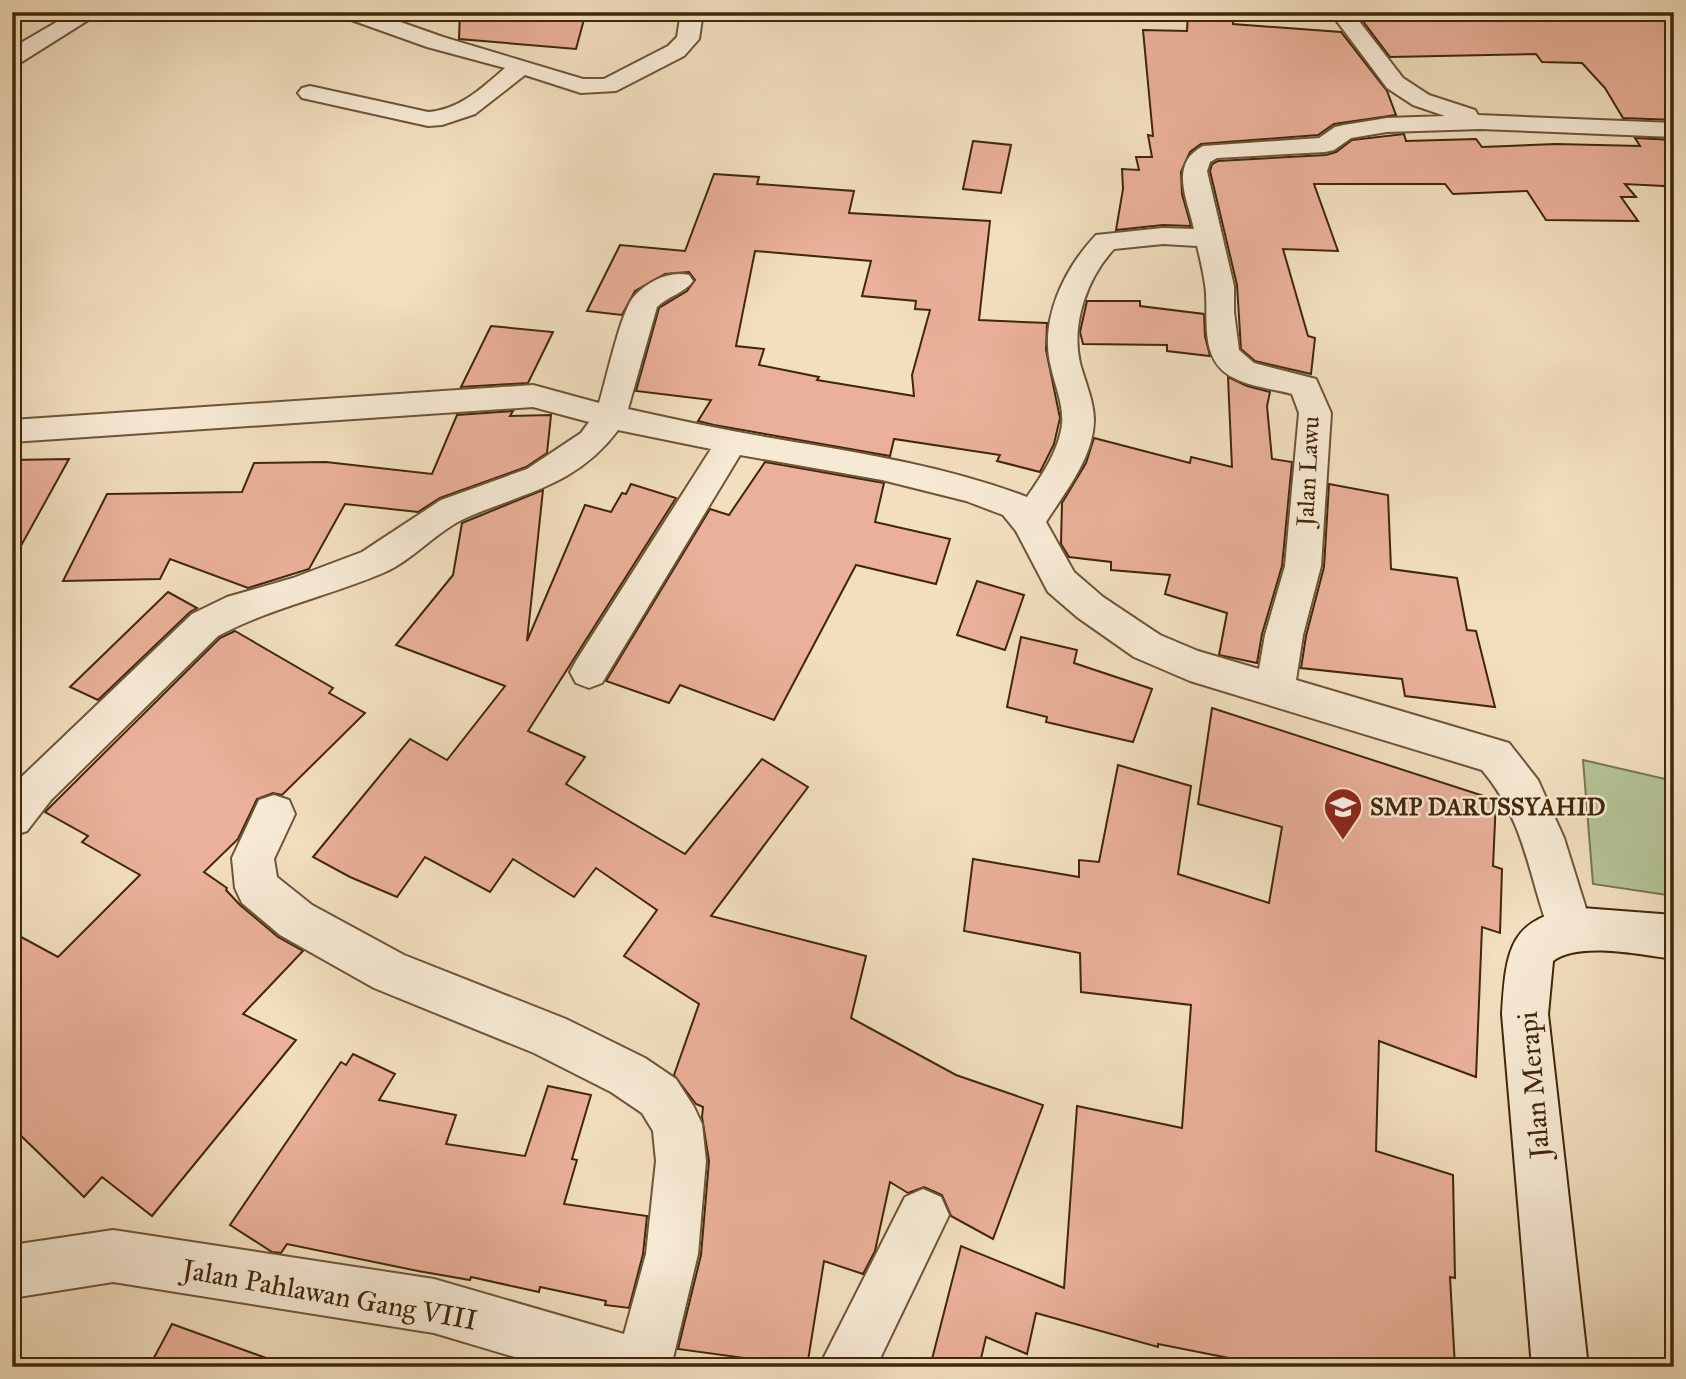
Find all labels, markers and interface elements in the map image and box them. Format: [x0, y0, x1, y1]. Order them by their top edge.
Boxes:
street label: Jalan Lawu [1290, 415, 1326, 530]
school or university icon: SMP DARUSSYAHID [1322, 786, 1364, 841]
place label: SMP DARUSSYAHID [1370, 792, 1606, 822]
street label: Jalan Merapi [1510, 1010, 1558, 1163]
street label: Jalan Pahlawan Gang VIII [177, 1251, 480, 1338]

